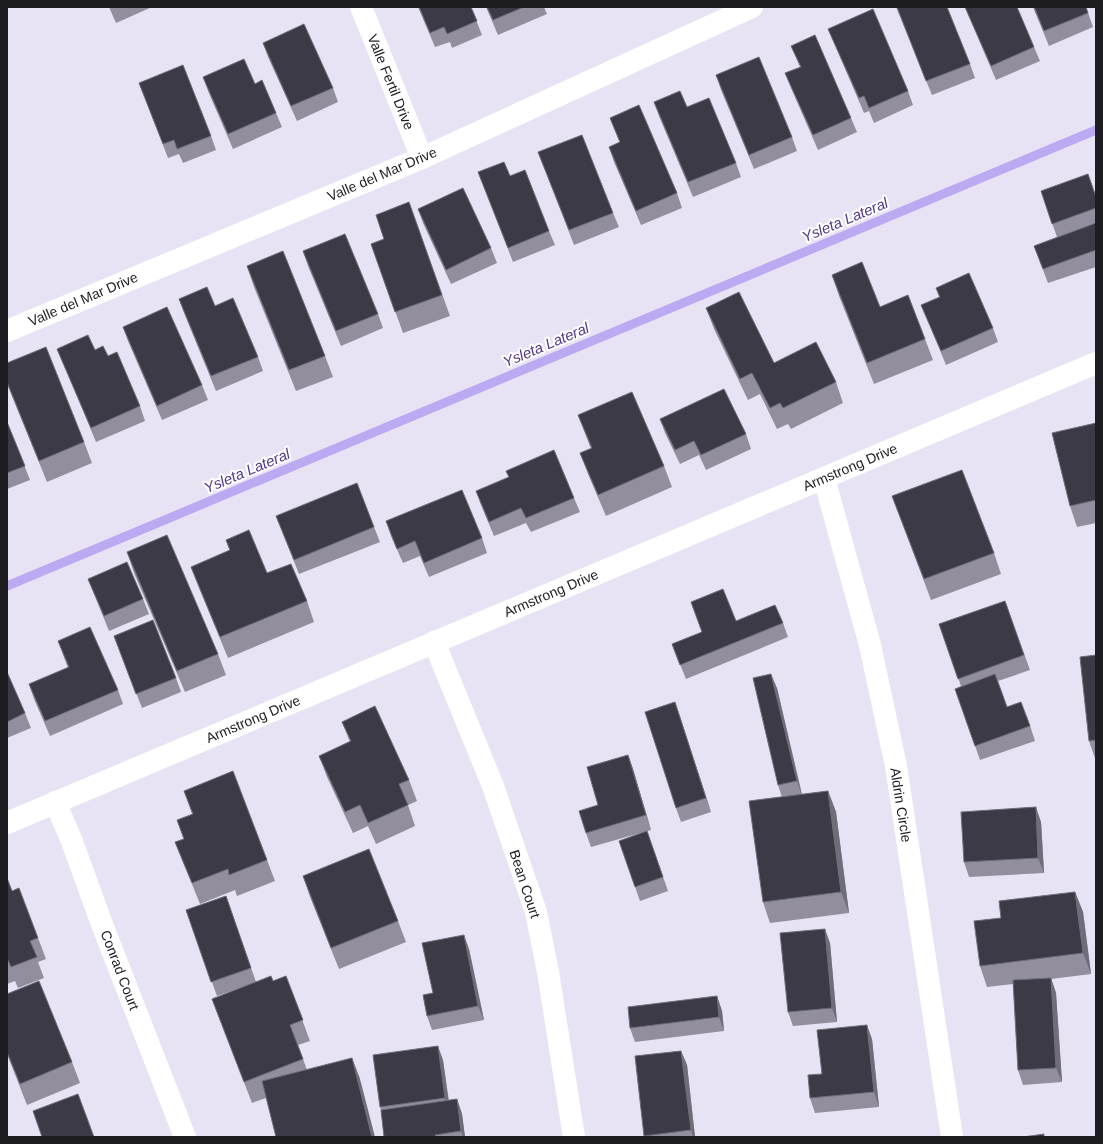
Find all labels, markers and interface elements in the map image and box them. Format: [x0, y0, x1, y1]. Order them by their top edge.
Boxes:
street label: Valle Fertil Drive [365, 32, 418, 132]
street label: Valle del Mar Drive [325, 144, 439, 204]
water label: Ysleta Lateral [799, 194, 891, 245]
street label: Valle del Mar Drive [26, 269, 140, 329]
water label: Ysleta Lateral [500, 319, 592, 370]
street label: Armstrong Drive [800, 440, 900, 494]
water label: Ysleta Lateral [201, 445, 293, 496]
street label: Armstrong Drive [501, 566, 601, 620]
street label: Armstrong Drive [203, 692, 303, 746]
street label: Aldrin Circle [887, 766, 915, 844]
street label: Bean Court [506, 848, 544, 920]
street label: Conrad Court [97, 928, 143, 1012]

